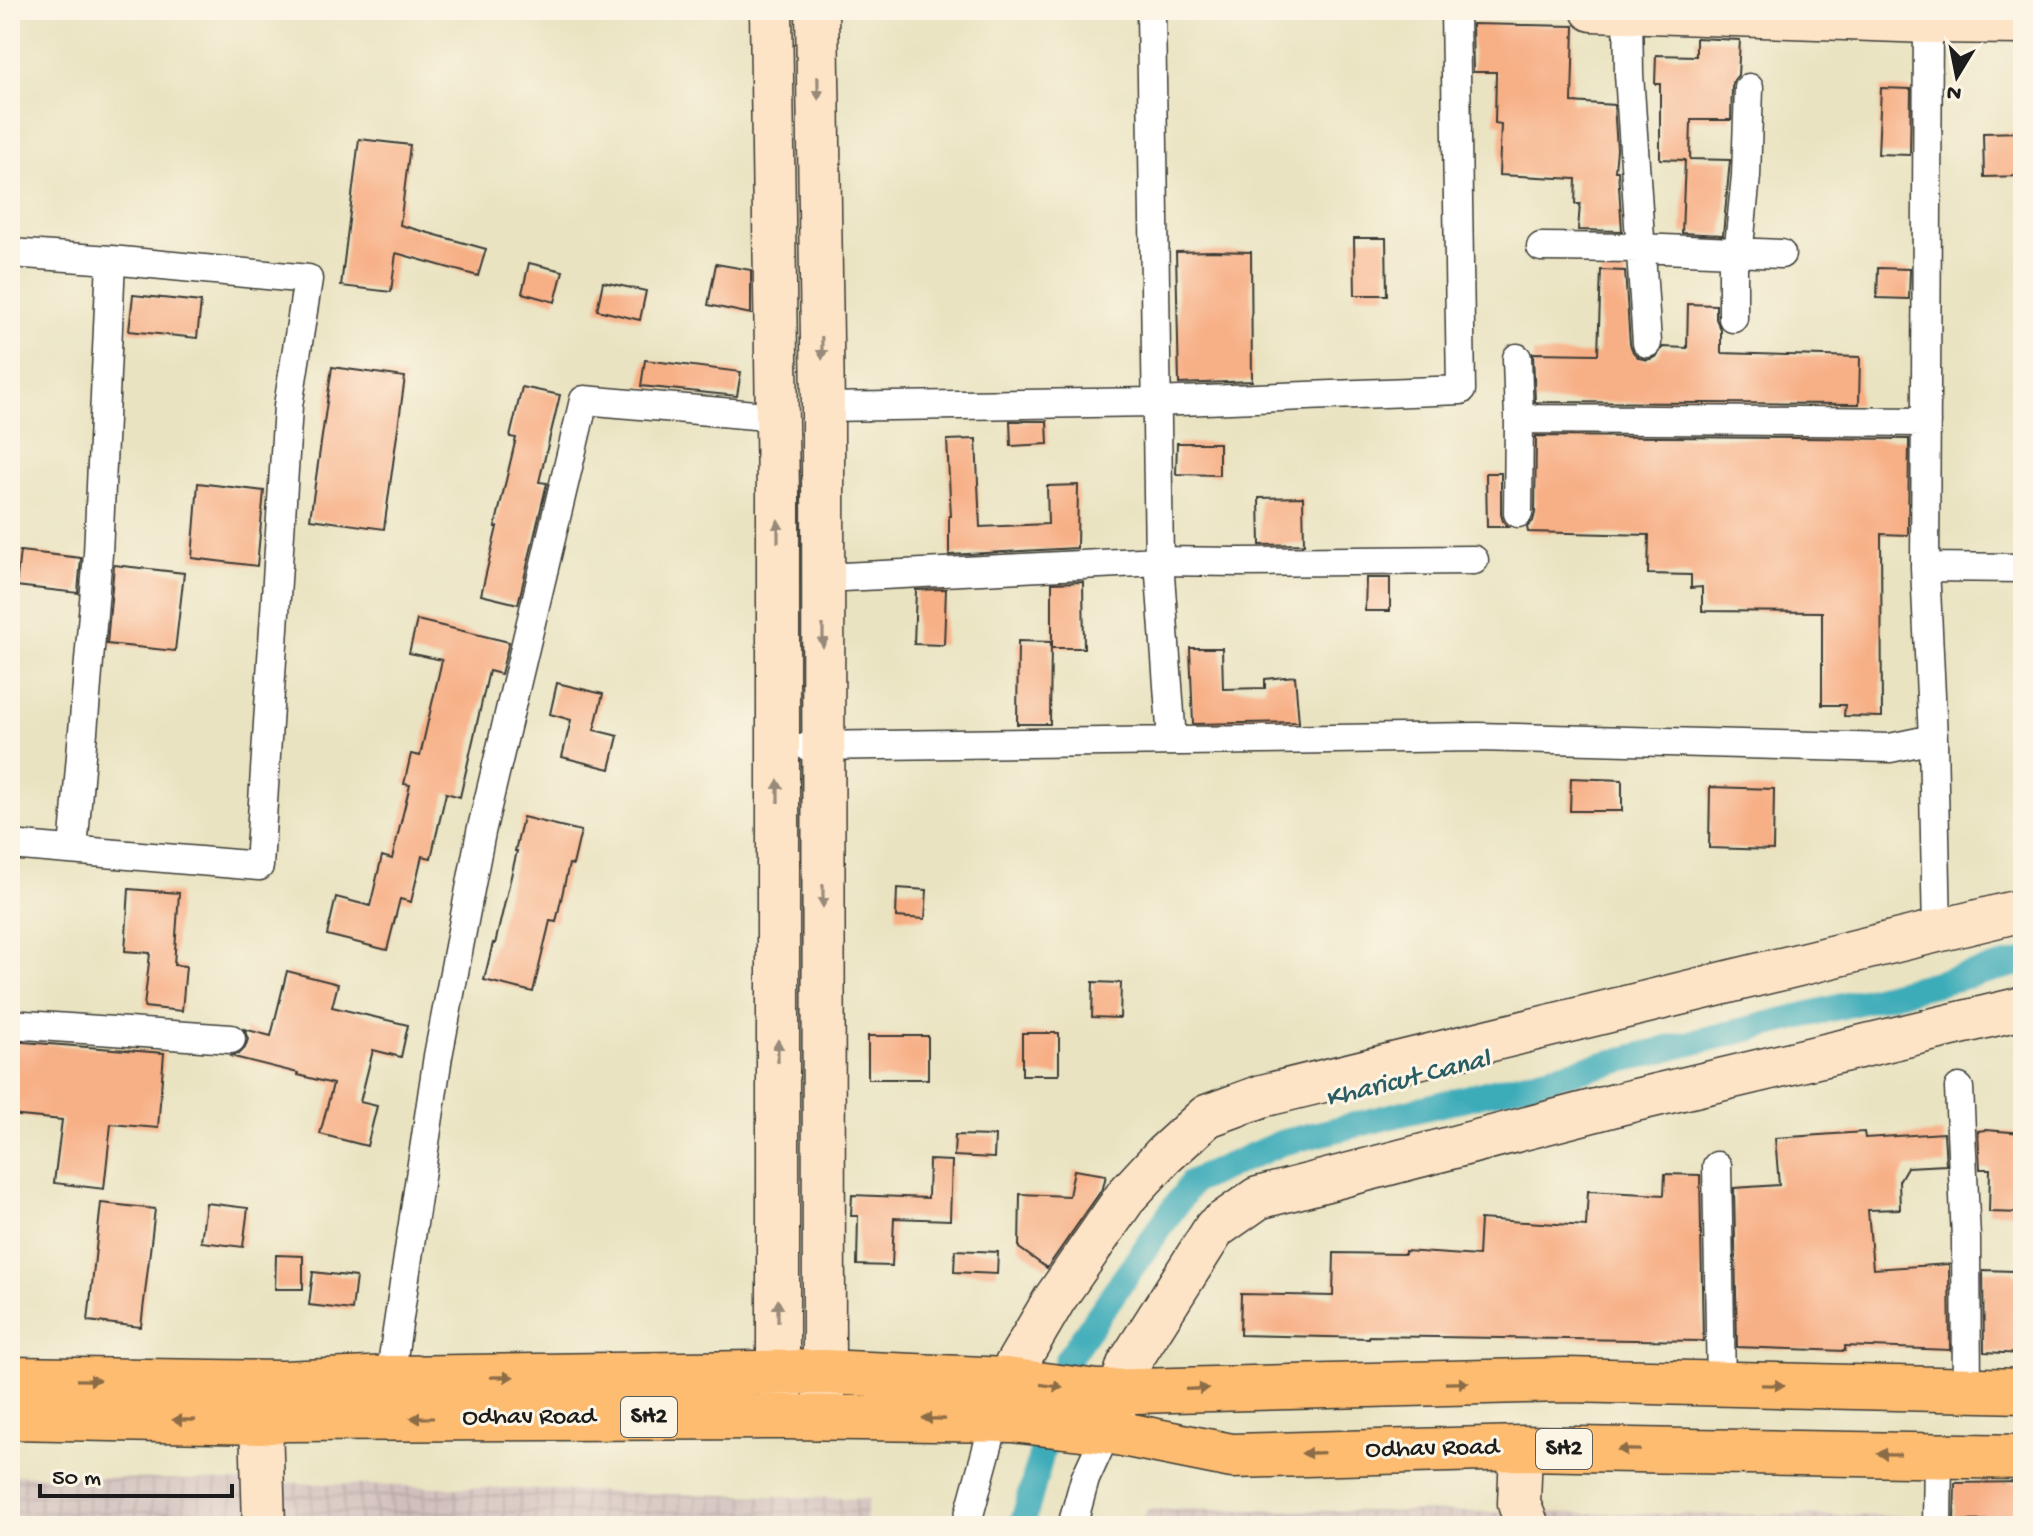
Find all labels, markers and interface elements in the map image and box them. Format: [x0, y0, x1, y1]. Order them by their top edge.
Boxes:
north arrow [1917, 36, 1997, 116]
one-way arrow [812, 76, 824, 101]
text: N [1945, 78, 1964, 106]
one-way arrow [816, 336, 828, 361]
one-way arrow [772, 518, 784, 543]
one-way arrow [817, 624, 829, 649]
one-way arrow [772, 778, 784, 803]
one-way arrow [817, 884, 829, 909]
one-way arrow [772, 1038, 784, 1063]
water label: Kharicut Canal [1322, 1043, 1495, 1116]
one-way arrow [772, 1298, 784, 1323]
one-way arrow [490, 1370, 515, 1383]
one-way arrow [76, 1374, 101, 1387]
one-way arrow [1445, 1376, 1470, 1389]
one-way arrow [1761, 1379, 1786, 1391]
one-way arrow [1039, 1380, 1064, 1393]
one-way arrow [1185, 1382, 1210, 1395]
road number: SH2 [621, 1397, 677, 1437]
street label: Odhav Road [462, 1403, 598, 1434]
one-way arrow [409, 1412, 434, 1424]
one-way arrow [921, 1413, 946, 1425]
one-way arrow [171, 1414, 196, 1427]
road number: SH2 [1536, 1429, 1592, 1469]
street label: Odhav Road [1365, 1433, 1501, 1467]
one-way arrow [1616, 1443, 1641, 1456]
one-way arrow [1300, 1447, 1325, 1460]
one-way arrow [1876, 1447, 1901, 1460]
scale bar [40, 1448, 232, 1498]
text: 50 m [52, 1465, 101, 1494]

